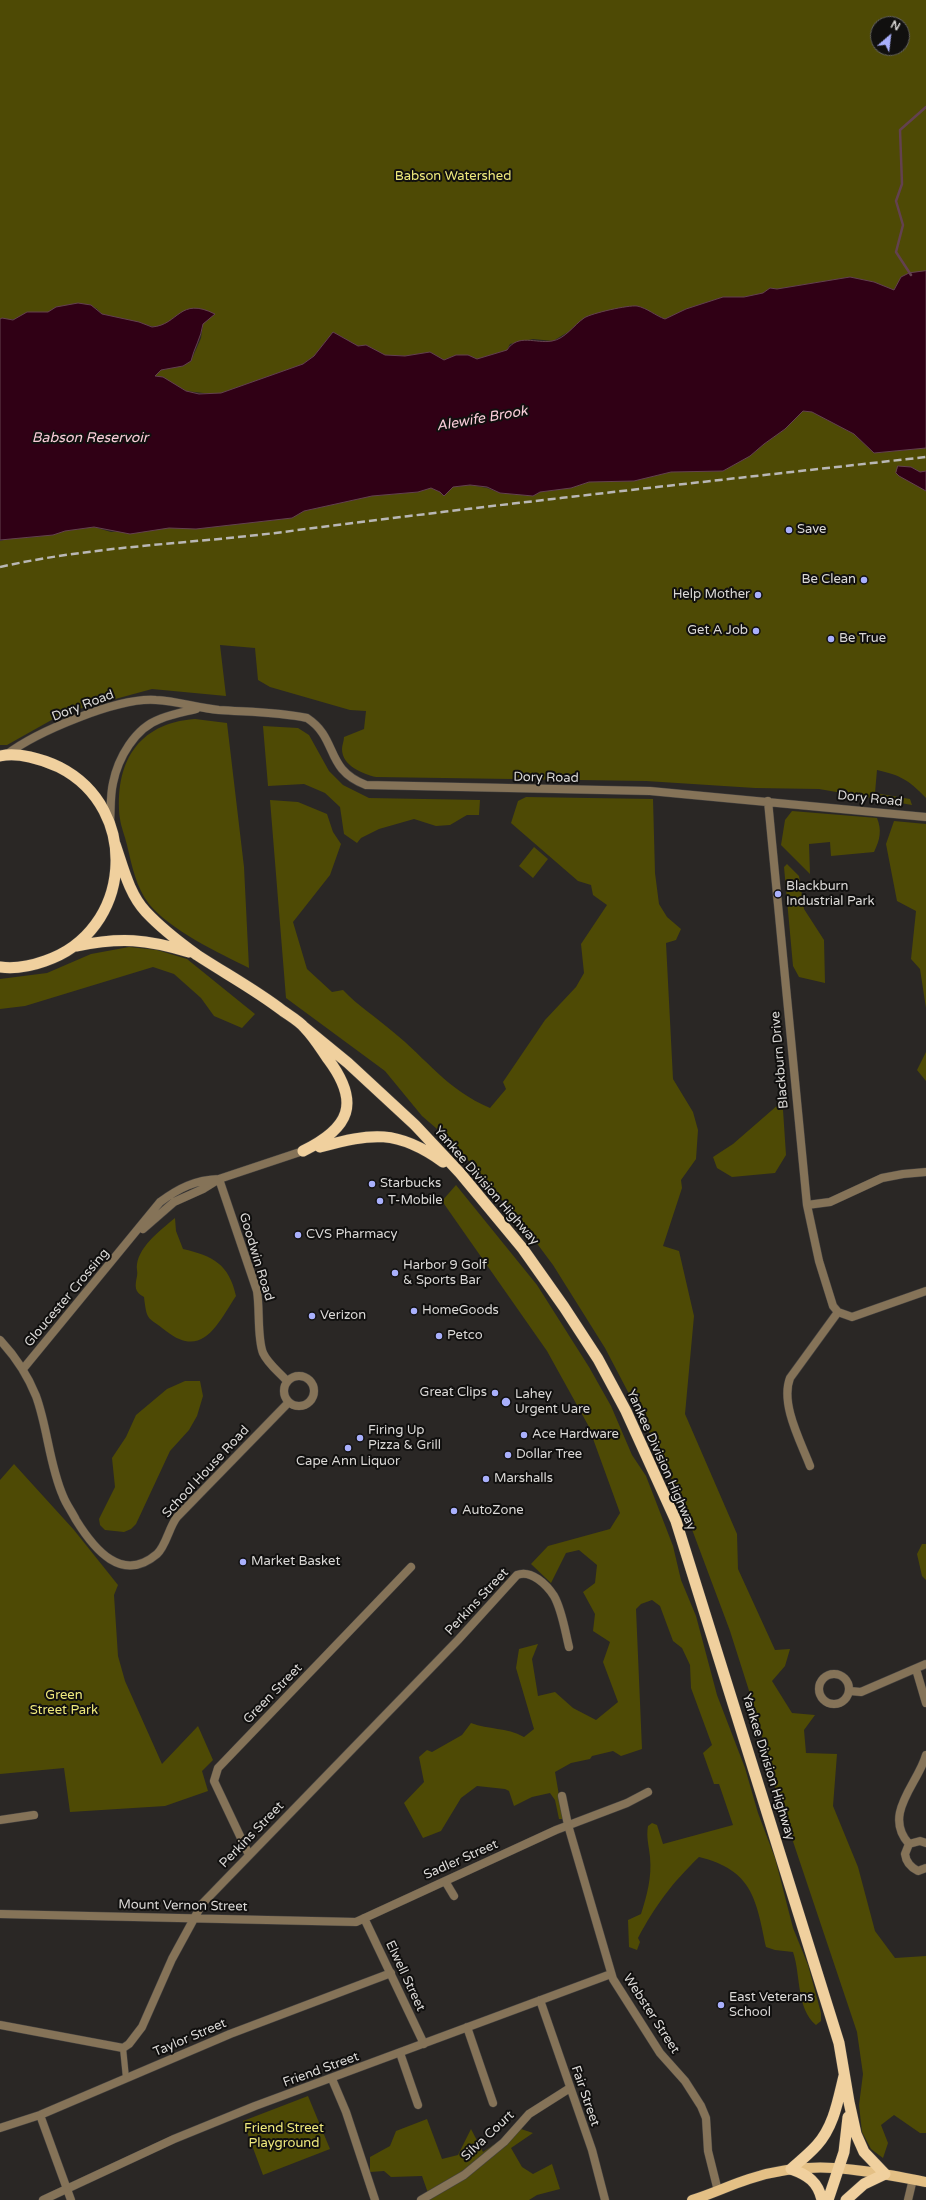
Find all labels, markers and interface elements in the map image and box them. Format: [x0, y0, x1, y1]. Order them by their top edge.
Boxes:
north arrow [870, 16, 910, 56]
text: N [888, 18, 902, 34]
park label: Babson Watershed [395, 169, 511, 185]
water label: Alewife Brook [435, 403, 529, 435]
water label: Babson Reservoir [32, 430, 148, 446]
place label: Save [797, 522, 826, 538]
marker: Save [784, 525, 794, 535]
place label: Be Clean [801, 572, 856, 588]
marker: Be Clean [859, 575, 869, 585]
place label: Help Mother [673, 587, 750, 603]
marker: Help Mother [753, 590, 763, 600]
place label: Get A Job [687, 623, 748, 639]
marker: Get A Job [751, 626, 761, 636]
place label: Be True [839, 631, 886, 647]
marker: Be True [826, 634, 836, 644]
street label: Dory Road [50, 687, 116, 725]
street label: Dory Road [513, 770, 579, 786]
street label: Dory Road [837, 788, 903, 810]
place label: Blackburn Industrial Park [786, 879, 875, 910]
marker: Blackburn Industrial Park [773, 889, 783, 899]
street label: Blackburn Drive [768, 1011, 792, 1109]
street label: Yankee Division Highway [430, 1123, 542, 1249]
place label: Starbucks [380, 1176, 441, 1192]
marker: Starbucks [367, 1179, 377, 1189]
place label: T-Mobile [388, 1193, 443, 1209]
marker: T-Mobile [375, 1196, 385, 1206]
street label: Goodwin Road [235, 1211, 277, 1303]
place label: CVS Pharmacy [306, 1227, 397, 1243]
marker: CVS Pharmacy [293, 1230, 303, 1240]
street label: Gloucester Crossing [21, 1246, 113, 1350]
place label: Harbor 9 Golf & Sports Bar [403, 1258, 487, 1289]
marker: Harbor 9 Golf & Sports Bar [390, 1268, 400, 1278]
place label: HomeGoods [422, 1303, 499, 1319]
marker: HomeGoods [409, 1306, 419, 1316]
place label: Verizon [320, 1308, 366, 1324]
marker: Verizon [307, 1311, 317, 1321]
place label: Petco [447, 1328, 483, 1344]
marker: Petco [434, 1331, 444, 1341]
place label: Great Clips [420, 1385, 487, 1401]
place label: Lahey Urgent Uare [515, 1387, 590, 1418]
street label: Yankee Division Highway [623, 1387, 699, 1533]
marker: Great Clips [490, 1388, 500, 1398]
marker: Lahey Urgent Uare [500, 1396, 512, 1408]
street label: School House Road [159, 1423, 253, 1521]
place label: Firing Up Pizza & Grill [368, 1423, 441, 1454]
place label: Ace Hardware [532, 1427, 619, 1443]
marker: Ace Hardware [519, 1430, 529, 1440]
marker: Firing Up Pizza & Grill [355, 1433, 365, 1443]
marker: Cape Ann Liquor [343, 1443, 353, 1453]
place label: Dollar Tree [516, 1447, 582, 1463]
marker: Dollar Tree [503, 1450, 513, 1460]
place label: Cape Ann Liquor [296, 1454, 400, 1470]
place label: Marshalls [494, 1471, 553, 1487]
marker: Marshalls [481, 1474, 491, 1484]
place label: AutoZone [462, 1503, 524, 1519]
marker: AutoZone [449, 1506, 459, 1516]
place label: Market Basket [251, 1554, 340, 1570]
marker: Market Basket [238, 1557, 248, 1567]
street label: Perkins Street [442, 1565, 512, 1639]
street label: Green Street [240, 1661, 306, 1727]
park label: Green Street Park [30, 1688, 98, 1719]
street label: Yankee Division Highway [738, 1692, 798, 1842]
street label: Perkins Street [217, 1799, 287, 1871]
street label: Sadler Street [421, 1837, 501, 1883]
street label: Mount Vernon Street [118, 1897, 248, 1915]
street label: Elwell Street [382, 1938, 428, 2014]
street label: Webster Street [619, 1971, 683, 2057]
place label: East Veterans School [729, 1990, 813, 2021]
marker: East Veterans School [716, 2000, 726, 2010]
street label: Taylor Street [151, 2016, 229, 2060]
street label: Friend Street [281, 2049, 361, 2091]
street label: Fair Street [567, 2064, 603, 2128]
street label: Silva Court [458, 2108, 518, 2164]
park label: Friend Street Playground [244, 2121, 324, 2152]

